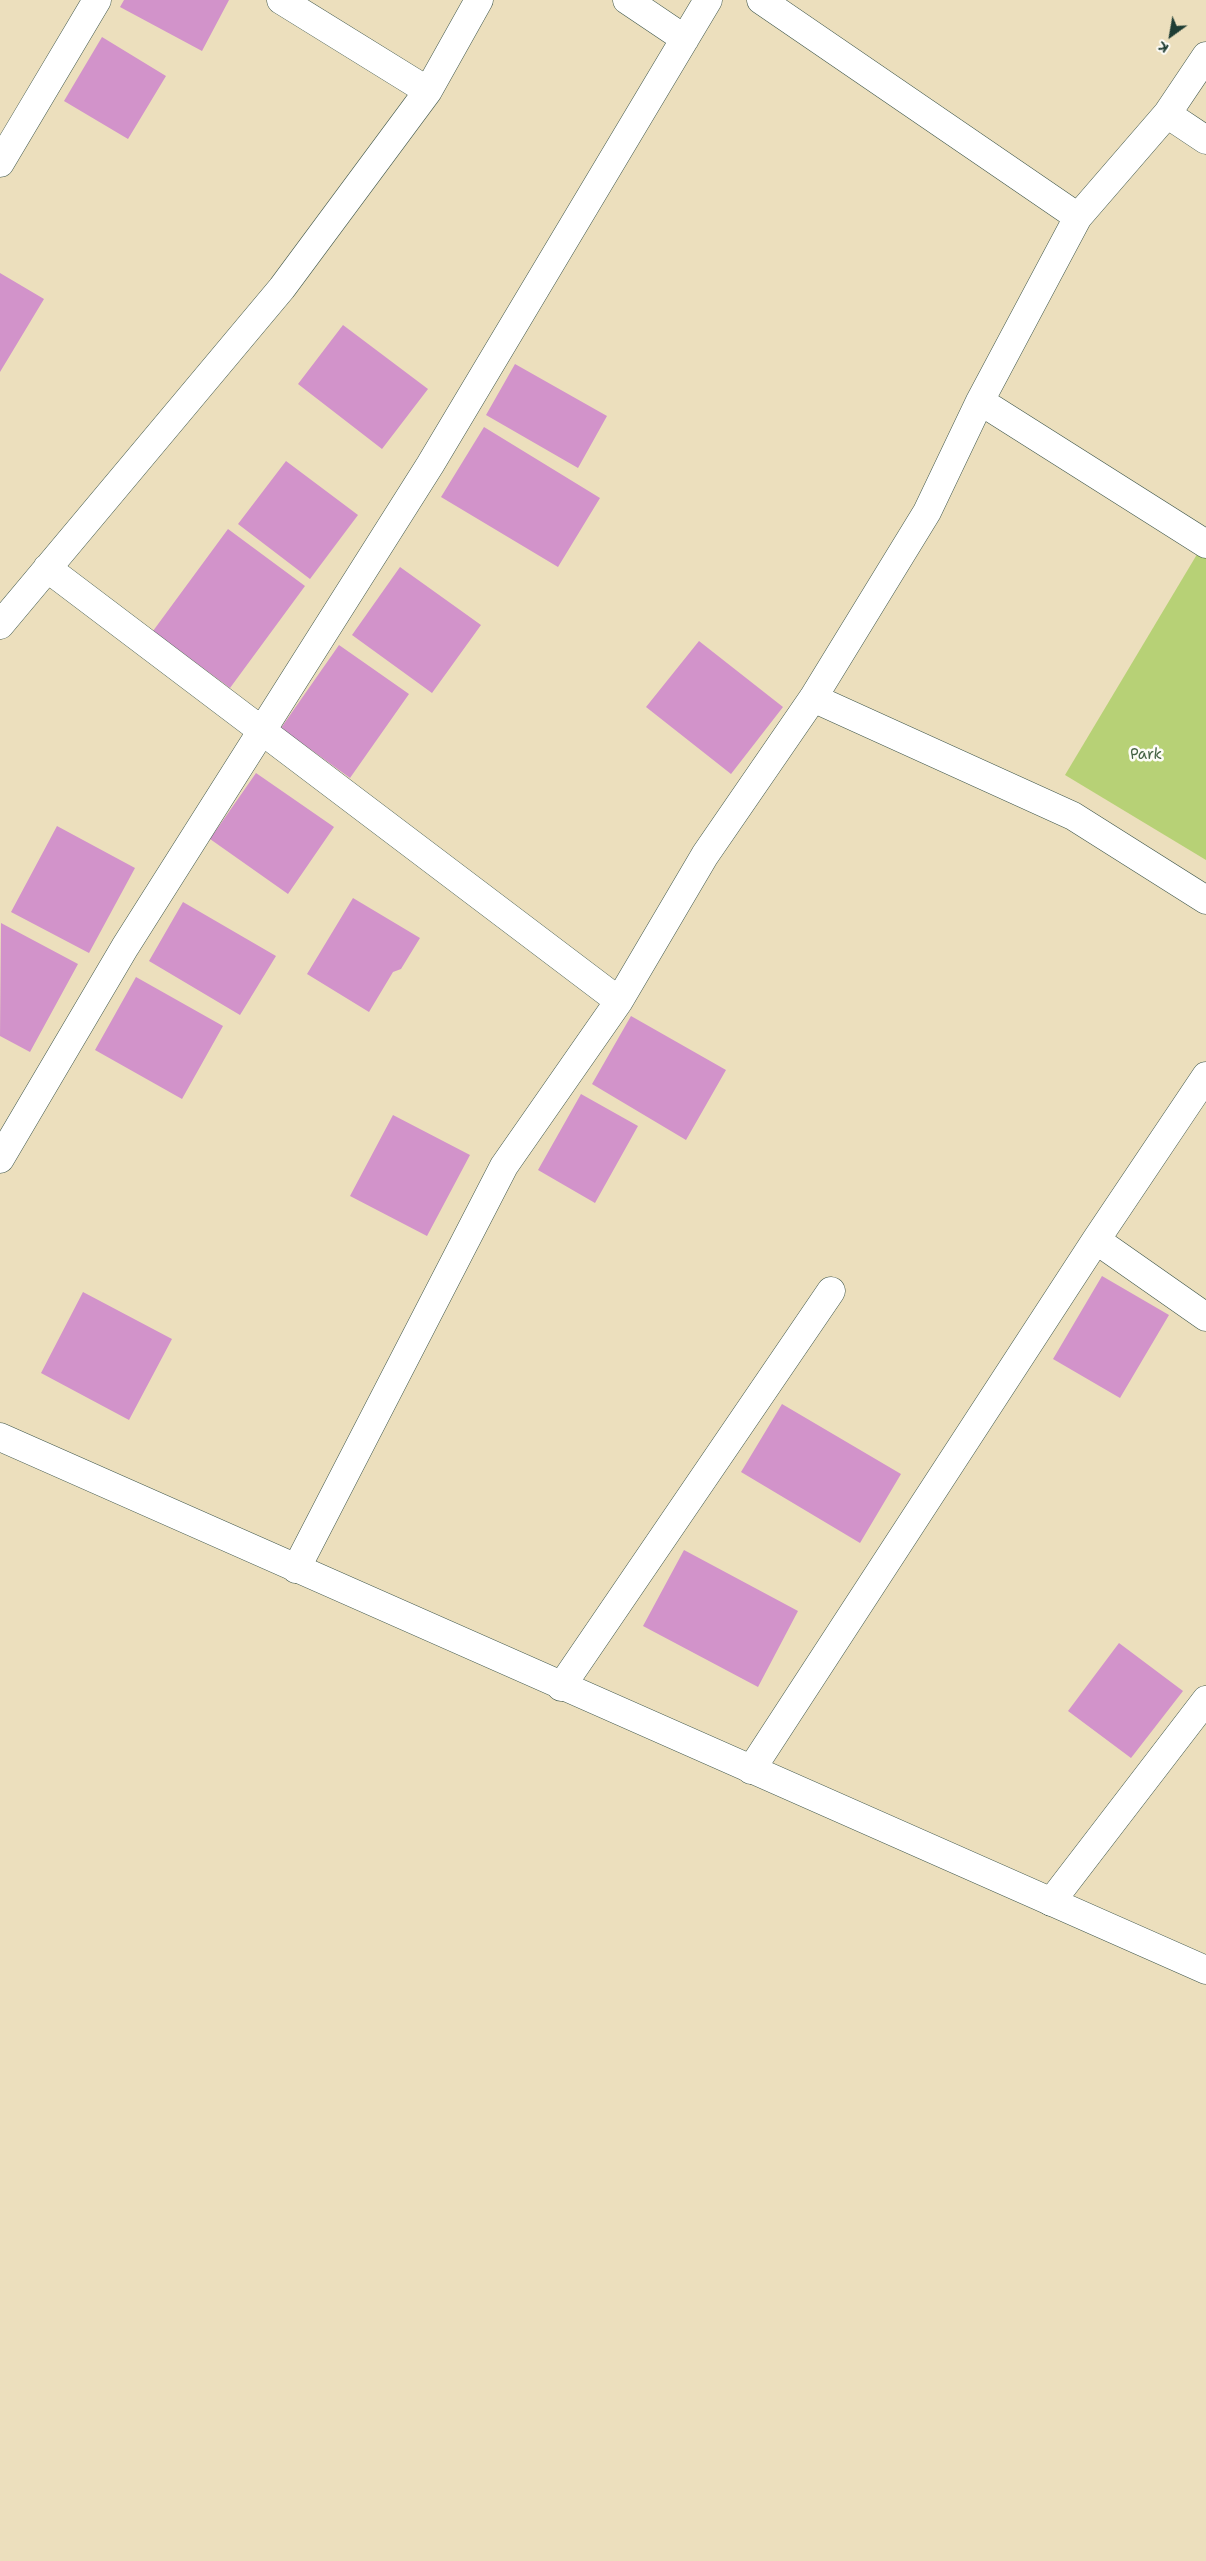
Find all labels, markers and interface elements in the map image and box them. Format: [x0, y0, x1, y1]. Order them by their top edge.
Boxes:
north arrow [1146, 10, 1196, 60]
text: K [1154, 38, 1172, 58]
park label: Park [1130, 746, 1162, 764]

